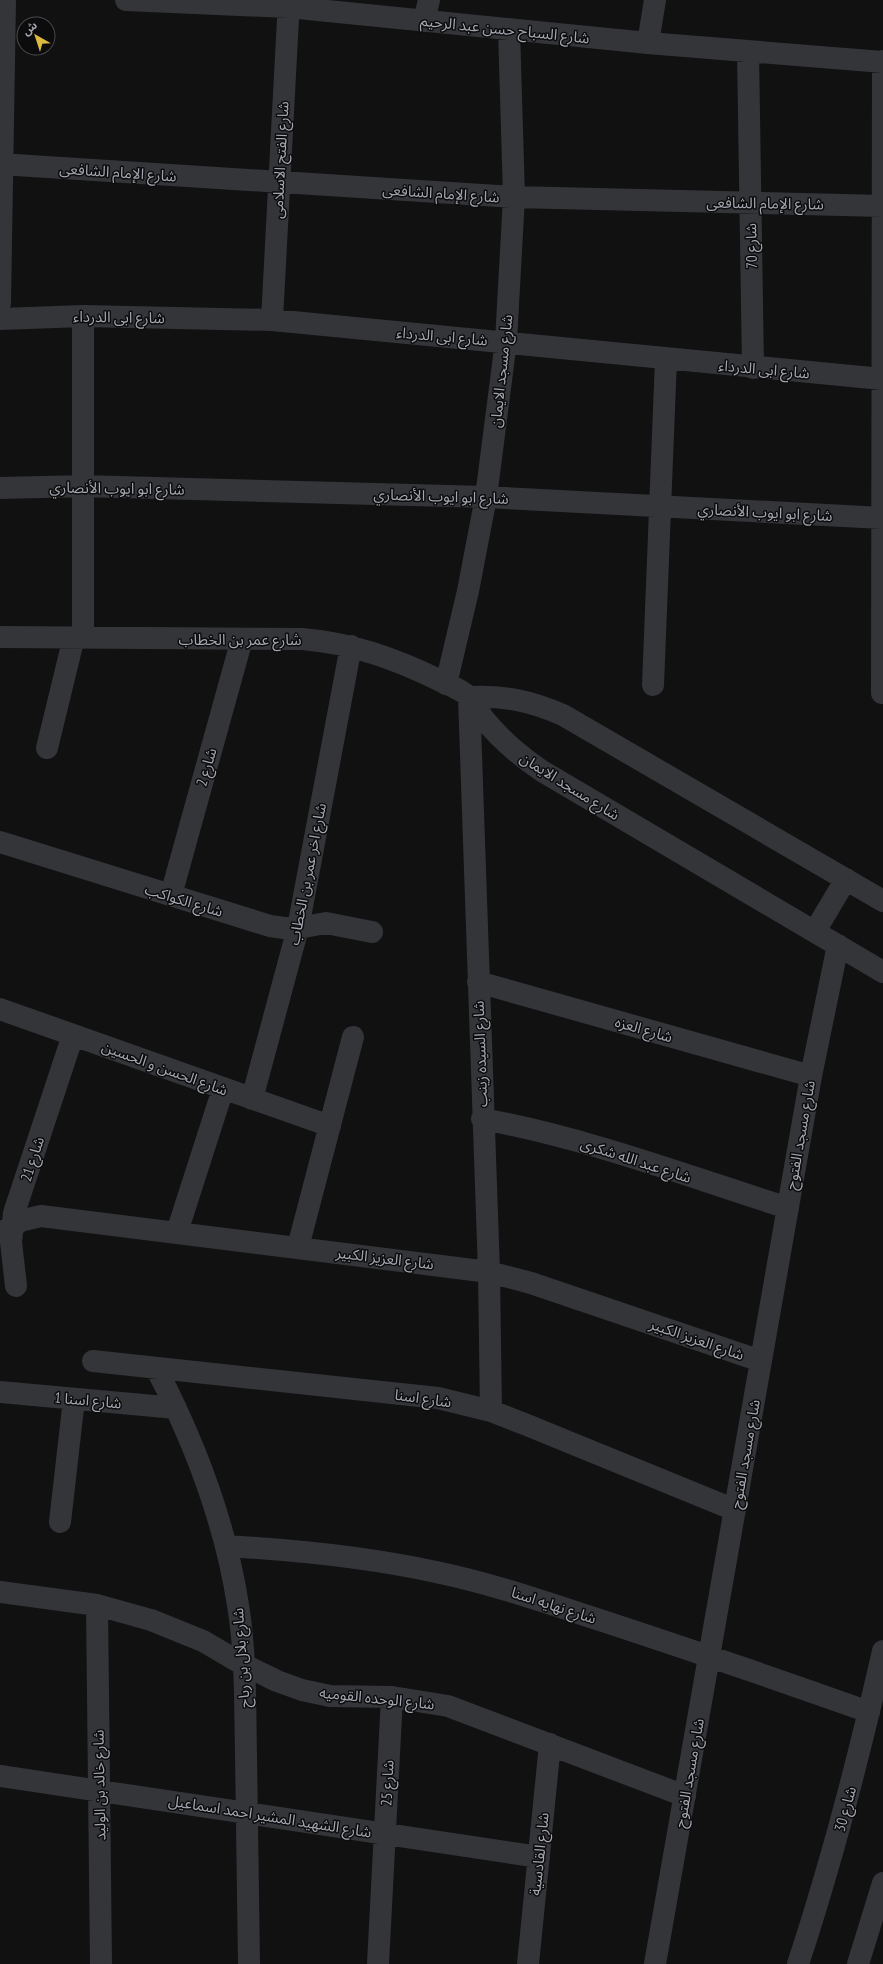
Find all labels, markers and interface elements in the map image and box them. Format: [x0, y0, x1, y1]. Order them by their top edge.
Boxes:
street label: شارع السباح حسن عبد الرحيم [419, 11, 591, 50]
north arrow [16, 16, 56, 56]
text: ش [19, 18, 40, 38]
street label: شارع الفتح الاسلامى [267, 100, 296, 219]
street label: شارع الإمام الشافعى [58, 158, 178, 189]
street label: شارع الإمام الشافعى [381, 179, 501, 210]
street label: شارع الإمام الشافعى [706, 192, 824, 217]
street label: شارع 70 [741, 223, 764, 269]
street label: شارع ابى الدرداء [73, 307, 165, 330]
street label: شارع مسجد الايمان [486, 313, 519, 429]
street label: شارع ابى الدرداء [395, 323, 489, 352]
street label: شارع ابى الدرداء [717, 356, 811, 385]
street label: شارع ابو ايوب الأنصاري [49, 477, 185, 502]
street label: شارع ابو ايوب الأنصاري [373, 484, 509, 511]
street label: شارع ابو ايوب الأنصاري [697, 499, 833, 528]
street label: شارع عمر بن الخطاب [179, 630, 302, 652]
street label: شارع 2 [191, 745, 223, 789]
street label: شارع مسجد الايمان [515, 748, 624, 827]
street label: شارع اخر عمر بن الخطاب [284, 801, 333, 947]
street label: شارع الكواكب [142, 879, 226, 924]
street label: شارع السيده زينب [469, 1000, 494, 1108]
street label: شارع العزه [612, 1012, 675, 1049]
street label: شارع الحسن و الحسين [98, 1036, 231, 1102]
street label: شارع مسجد الفتوح [781, 1079, 822, 1192]
street label: شارع عبد الله شكرى [577, 1133, 694, 1190]
street label: شارع 21 [16, 1134, 51, 1185]
street label: شارع العزيز الكبير [334, 1242, 435, 1276]
street label: شارع العزيز الكبير [645, 1314, 747, 1367]
street label: شارع اسنا [393, 1385, 453, 1414]
street label: شارع اسنا 1 [53, 1388, 123, 1415]
street label: شارع مسجد الفتوح [726, 1398, 767, 1511]
street label: شارع نهايه اسنا [508, 1582, 599, 1631]
street label: شارع بلال بن رباح [228, 1607, 257, 1709]
street label: شارع الوحده القوميه [318, 1683, 436, 1717]
street label: شارع مسجد الفتوح [670, 1717, 711, 1830]
street label: شارع خالد بن الوليد [89, 1729, 112, 1841]
street label: شارع 25 [376, 1759, 401, 1807]
street label: شارع 30 [830, 1784, 863, 1834]
street label: شارع الشهيد المشير احمد اسماعيل [167, 1791, 373, 1844]
street label: شارع القادسية [525, 1811, 556, 1897]

